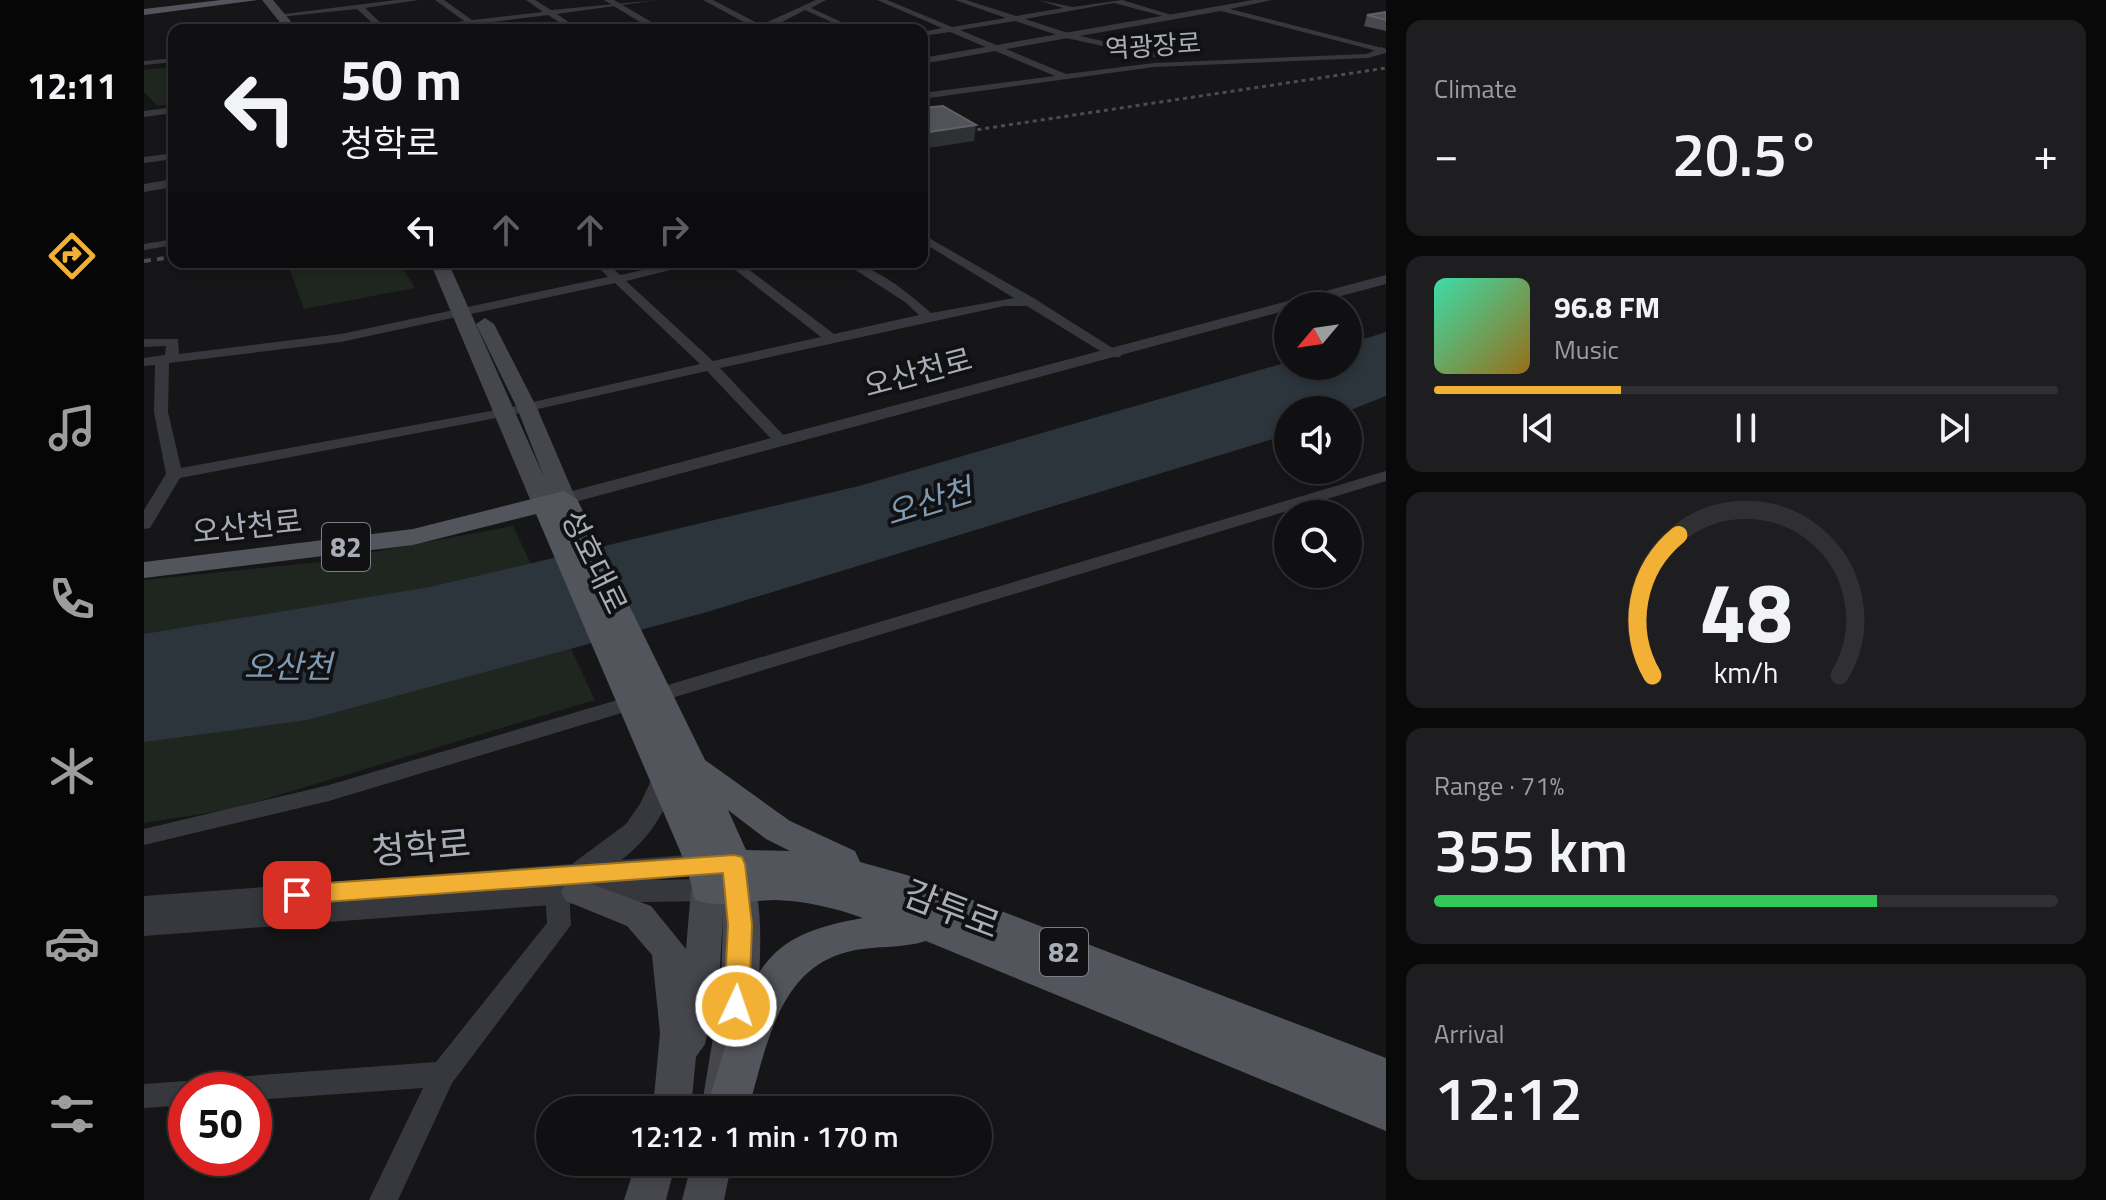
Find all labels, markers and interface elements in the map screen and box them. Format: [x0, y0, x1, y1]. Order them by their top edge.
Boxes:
street label: 역광장로 [1104, 23, 1202, 68]
text: 50 m [340, 37, 462, 122]
icon: left [208, 56, 312, 160]
text: 12:11 [27, 58, 117, 113]
text: Climate [1434, 69, 1517, 108]
text: 20.5° [1672, 108, 1820, 199]
text: 청학로 [340, 115, 439, 170]
text: − [1434, 120, 1459, 187]
text: + [2033, 120, 2058, 187]
icon: left [400, 208, 444, 252]
icon: ahead [484, 208, 528, 252]
icon: ahead [568, 208, 612, 252]
icon: right [652, 208, 696, 252]
icon: directions [44, 228, 100, 284]
text: 96.8 FM [1554, 284, 1660, 330]
north arrow [1274, 292, 1362, 380]
map controls [1274, 292, 1362, 588]
text: Music [1554, 330, 1619, 369]
street label: 오산천로 [858, 336, 977, 409]
button: sound [1274, 396, 1362, 484]
icon: music [44, 400, 100, 456]
icon: previous [1516, 406, 1560, 450]
icon: pause [1724, 406, 1768, 450]
icon: next [1932, 406, 1976, 450]
water label: 오산천 [879, 464, 981, 537]
street label: 오산천로 [190, 497, 304, 555]
button: search [1274, 500, 1362, 588]
street label: 성호대로 [550, 502, 640, 621]
road number: 82 [322, 523, 370, 571]
text: 48 [1699, 548, 1793, 674]
icon: phone [44, 571, 100, 627]
water label: 오산천 [244, 642, 336, 690]
text: km/h [1714, 651, 1778, 694]
icon: climate [44, 743, 100, 799]
text: Range · 71% [1434, 766, 1564, 805]
text: 355 km [1434, 804, 1628, 895]
street label: 청학로 [369, 815, 473, 878]
pin [263, 861, 331, 929]
street label: 감투로 [896, 865, 1008, 952]
icon: arrive [275, 873, 319, 917]
icon: car [44, 915, 100, 971]
road number: 82 [1040, 928, 1088, 976]
position arrow [694, 964, 778, 1048]
text: Arrival [1434, 1014, 1505, 1053]
text: 12:12 [1434, 1052, 1583, 1143]
speed limit sign: 50 [168, 1072, 272, 1176]
icon: filters [44, 1086, 100, 1142]
text: 12:12 · 1 min · 170 m [629, 1113, 899, 1159]

